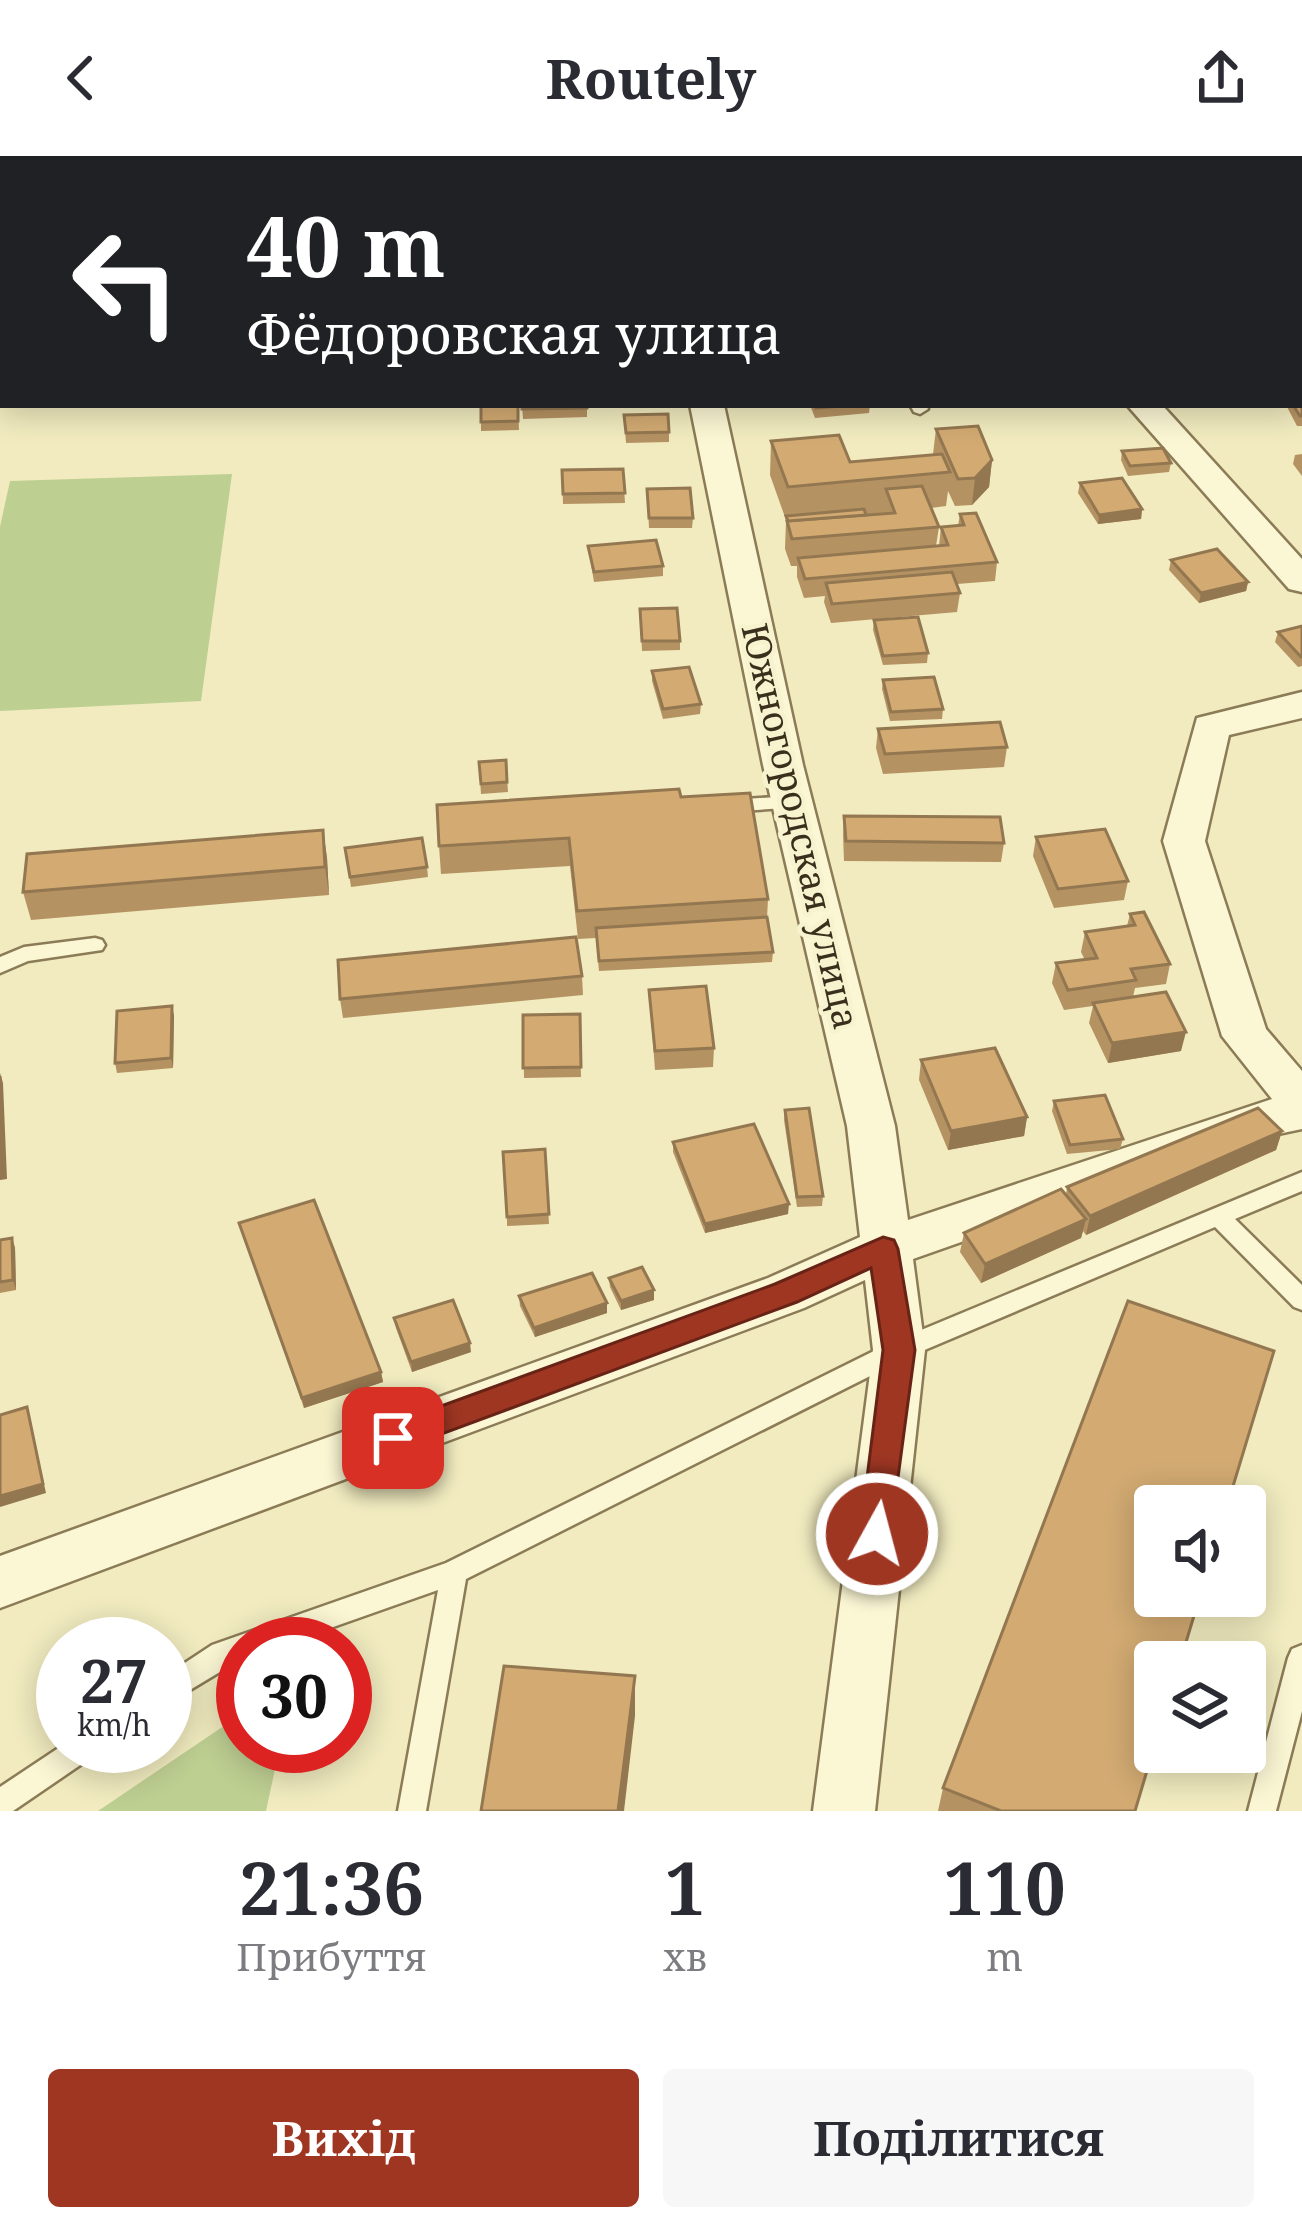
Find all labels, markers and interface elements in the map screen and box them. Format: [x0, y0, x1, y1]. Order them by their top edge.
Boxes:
text: Routely [546, 41, 756, 115]
icon: back [48, 45, 114, 111]
icon: share [1188, 45, 1254, 111]
text: 40 m [246, 187, 446, 302]
icon: left [48, 204, 204, 360]
text: Фёдоровская улица [246, 296, 782, 370]
street label: Южногородская улица [730, 618, 872, 1034]
pin [342, 1387, 444, 1489]
icon: arrive [360, 1405, 426, 1471]
position arrow [814, 1471, 940, 1597]
map controls [1134, 1485, 1266, 1773]
button: sound [1134, 1485, 1266, 1617]
speed limit sign: 30 [216, 1617, 372, 1773]
text: 27 [80, 1639, 148, 1721]
button: layers [1134, 1641, 1266, 1773]
text: km/h [77, 1704, 151, 1745]
text: 21:36 [239, 1838, 424, 1936]
text: 1 [665, 1838, 705, 1936]
text: 110 [944, 1838, 1066, 1936]
text: Прибуття [236, 1929, 427, 1982]
text: хв [663, 1929, 707, 1982]
text: m [986, 1929, 1023, 1982]
button: Вихід [48, 2069, 639, 2207]
button: Поділитися [663, 2069, 1254, 2207]

